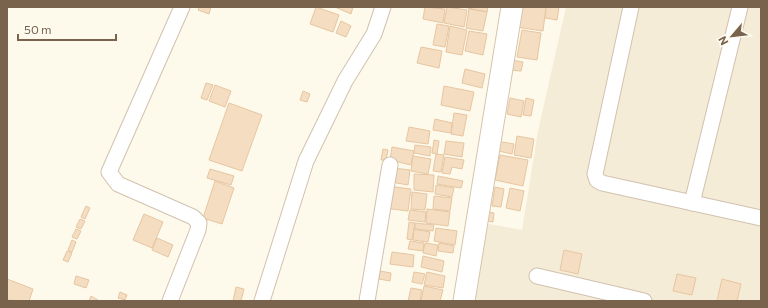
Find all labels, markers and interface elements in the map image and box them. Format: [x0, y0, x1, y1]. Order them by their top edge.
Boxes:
scale bar [18, 16, 116, 42]
north arrow [712, 16, 752, 56]
text: 50 m [24, 22, 52, 36]
text: N [715, 34, 730, 48]

